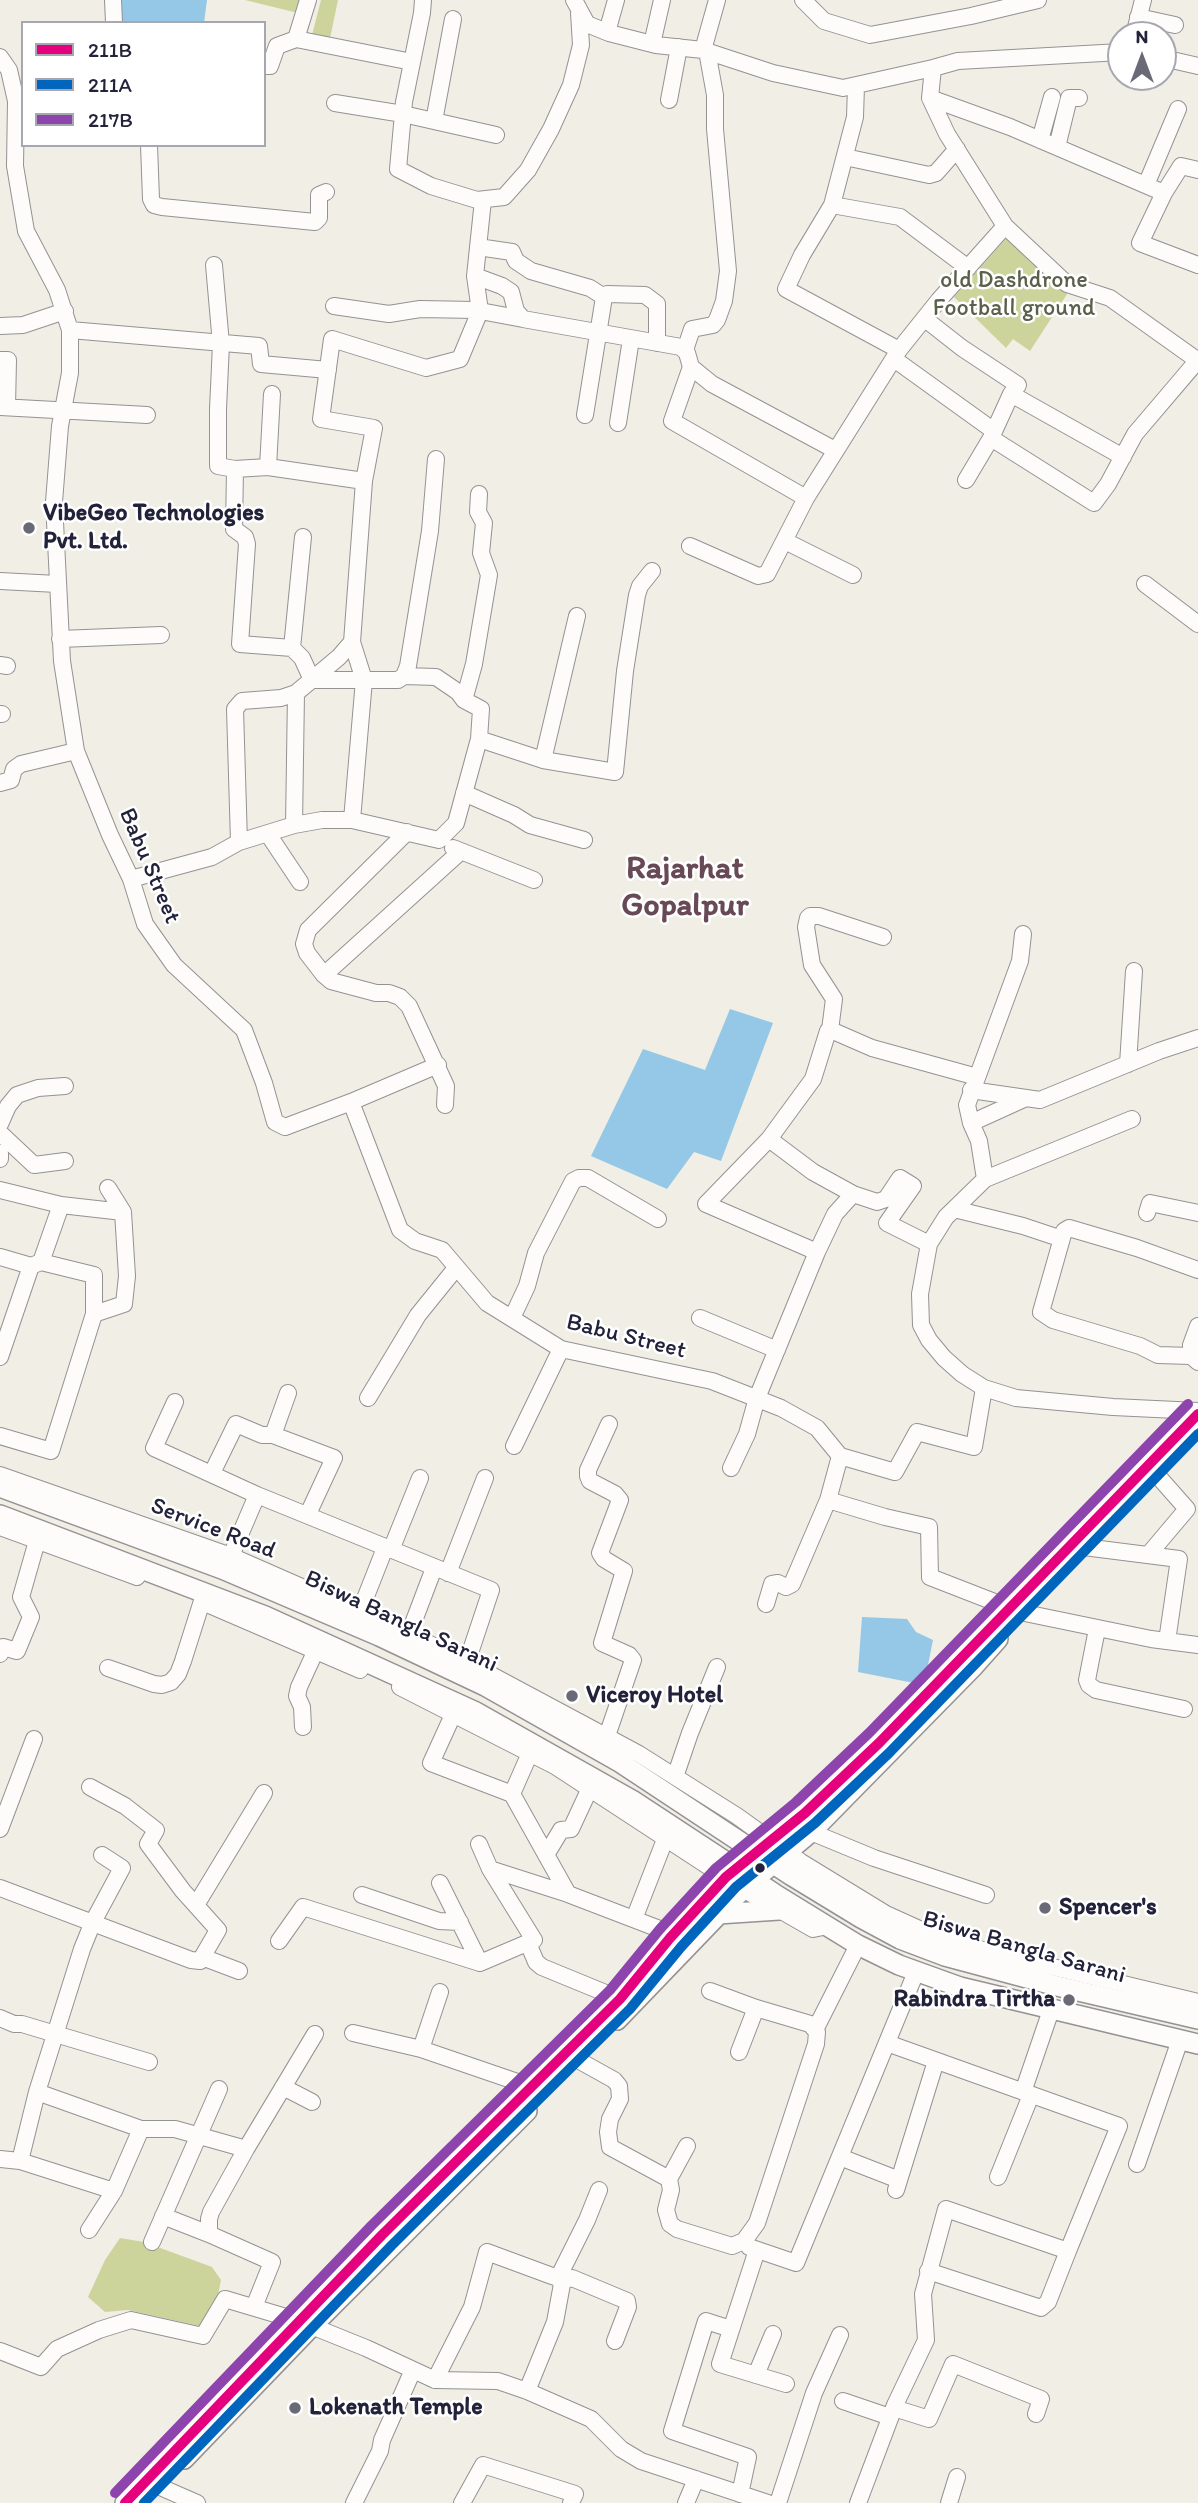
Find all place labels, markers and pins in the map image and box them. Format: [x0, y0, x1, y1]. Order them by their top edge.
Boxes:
place label: VibeGeo Technologies Pvt. Ltd. [43, 500, 264, 556]
marker: VibeGeo Technologies Pvt. Ltd. [21, 520, 37, 536]
place label: Viceroy Hotel [586, 1682, 723, 1710]
marker: Viceroy Hotel [564, 1688, 580, 1704]
unlabelled marker [753, 1861, 767, 1875]
place label: Spencer's [1059, 1894, 1157, 1922]
marker: Spencer's [1037, 1900, 1053, 1916]
place label: Rabindra Tirtha [893, 1986, 1055, 2014]
marker: Rabindra Tirtha [1061, 1992, 1077, 2008]
place label: Lokenath Temple [309, 2394, 483, 2422]
marker: Lokenath Temple [287, 2400, 303, 2416]

